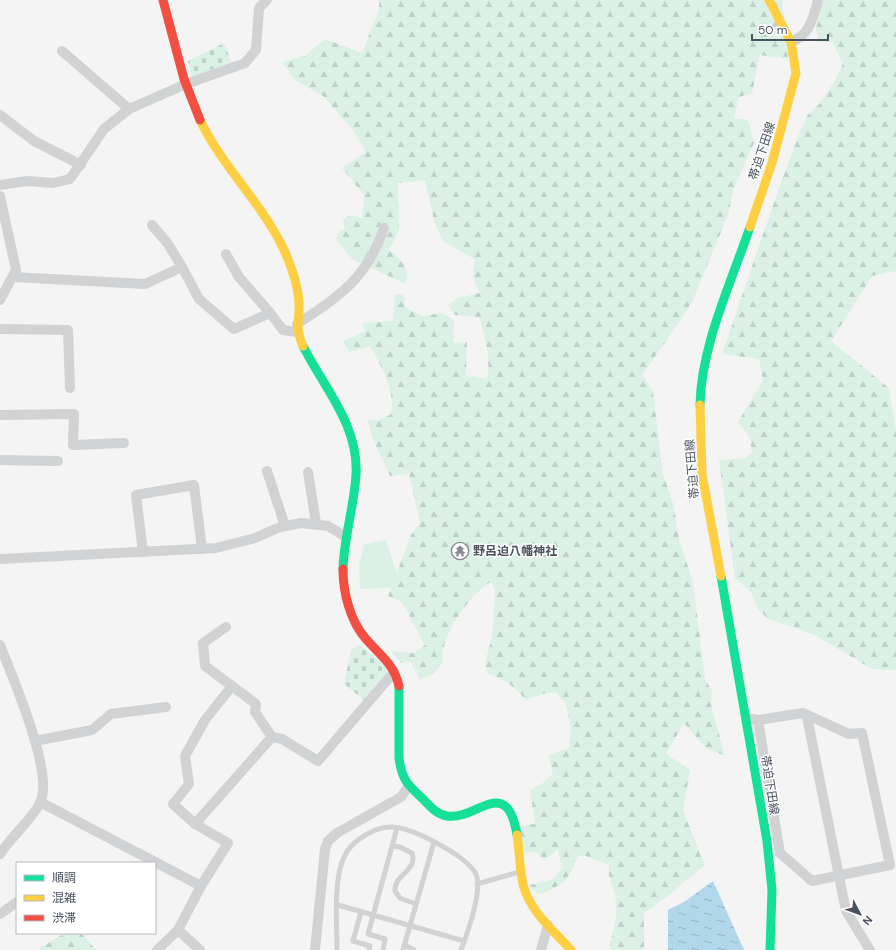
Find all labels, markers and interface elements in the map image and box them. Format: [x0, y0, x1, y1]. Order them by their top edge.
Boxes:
scale bar [752, 16, 828, 42]
text: 50 m [758, 22, 787, 38]
street label: 帯迫下田線 [745, 120, 779, 182]
street label: 帯迫下田線 [681, 438, 703, 500]
temple icon: 野呂迫八幡神社 [450, 541, 470, 561]
place label: 野呂迫八幡神社 [473, 543, 557, 559]
street label: 帯迫下田線 [757, 754, 783, 816]
legend [16, 862, 156, 934]
text: 順調 [52, 870, 76, 886]
text: 混雑 [52, 890, 76, 906]
north arrow [840, 894, 880, 934]
text: 渋滞 [52, 910, 76, 926]
text: N [860, 913, 875, 928]

